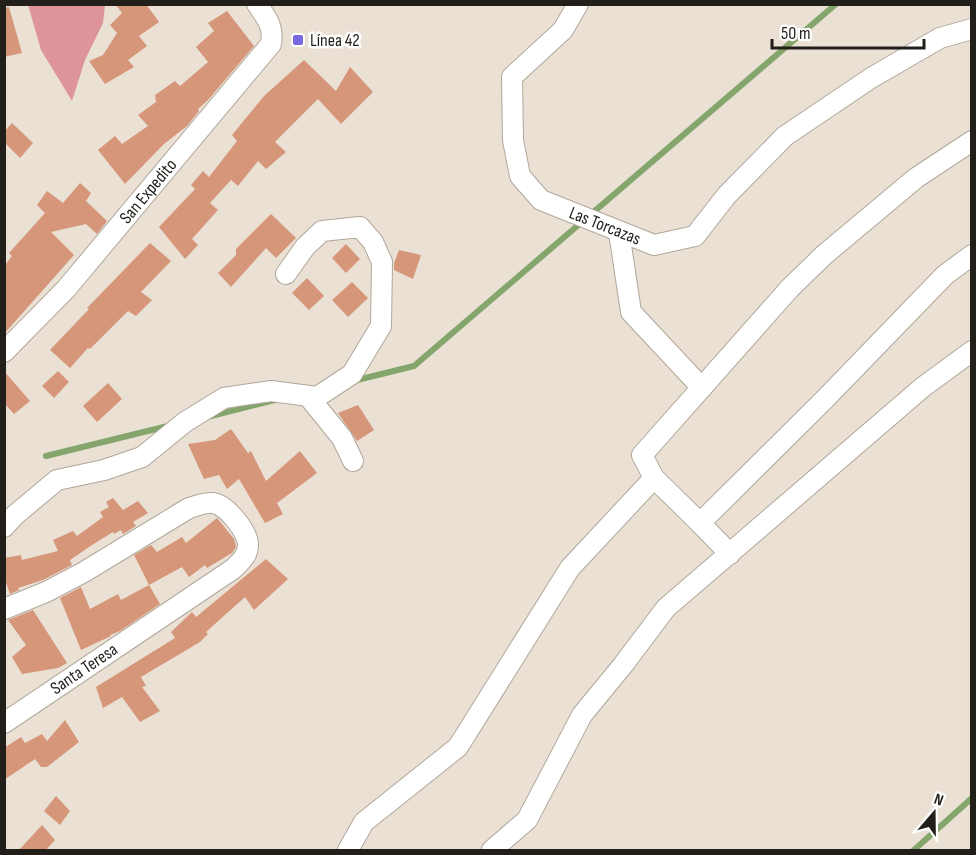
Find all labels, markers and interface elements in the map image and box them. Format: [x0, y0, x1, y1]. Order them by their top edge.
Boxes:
scale bar [772, 12, 924, 50]
text: 50 m [781, 23, 811, 44]
place label: Línea 42 [310, 30, 360, 51]
marker: Línea 42 [291, 33, 305, 47]
street label: San Expedito [115, 155, 181, 228]
street label: Las Torcazas [566, 202, 644, 249]
street label: Santa Teresa [46, 639, 122, 699]
north arrow [904, 783, 964, 843]
text: N [931, 790, 946, 811]

